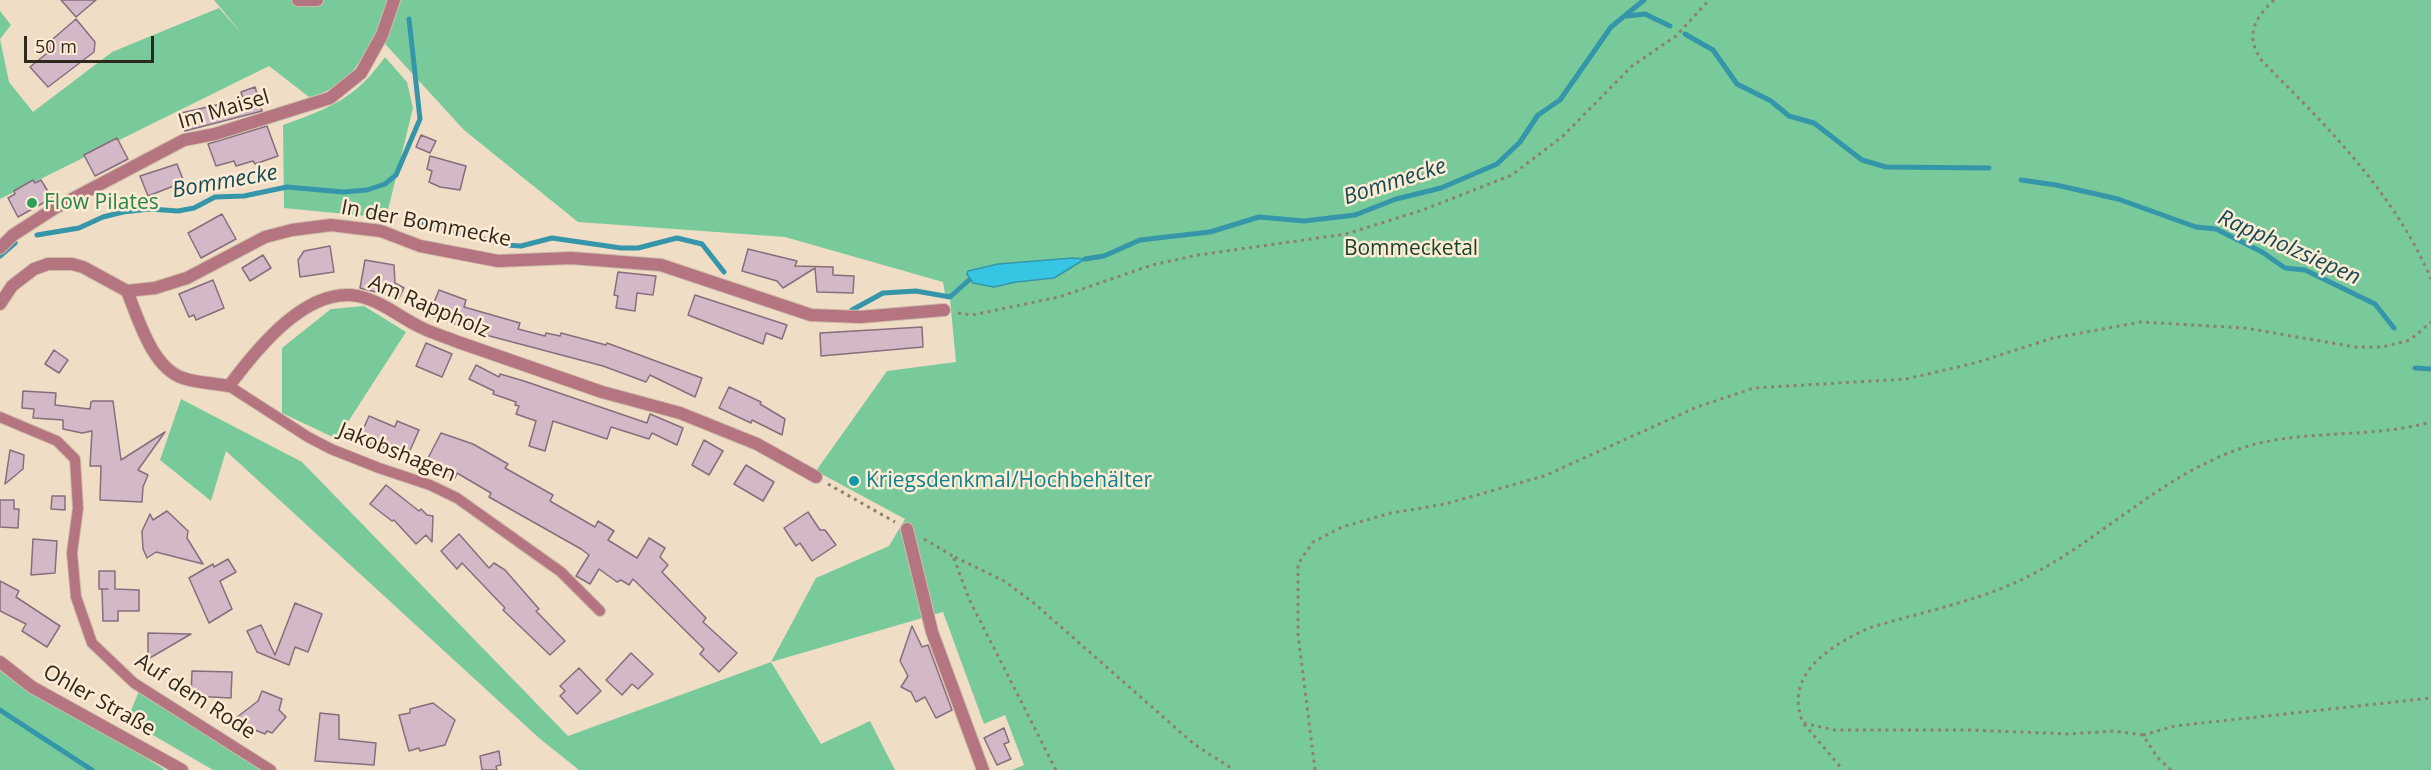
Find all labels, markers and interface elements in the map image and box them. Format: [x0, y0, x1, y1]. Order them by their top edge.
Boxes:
scale bar [27, 24, 158, 62]
text: 50 m [35, 34, 77, 58]
street label: Im Maisel [175, 85, 273, 135]
water label: Bommecke [1340, 153, 1450, 211]
water label: Bommecke [170, 160, 280, 204]
place label: Flow Pilates [44, 190, 159, 216]
street label: In der Bommecke [339, 195, 513, 253]
marker: Flow Pilates [25, 196, 39, 210]
water label: Rappholzsiepen [2214, 205, 2364, 291]
park label: Bommecketal [1344, 236, 1478, 262]
street label: Am Rappholz [365, 270, 493, 344]
street label: Jakobshagen [335, 418, 459, 488]
place label: Kriegsdenkmal/Hochbehälter [866, 468, 1152, 494]
marker: Kriegsdenkmal/Hochbehälter [847, 474, 861, 488]
street label: Auf dem Rode [130, 649, 260, 745]
street label: Ohler Straße [38, 660, 160, 742]

